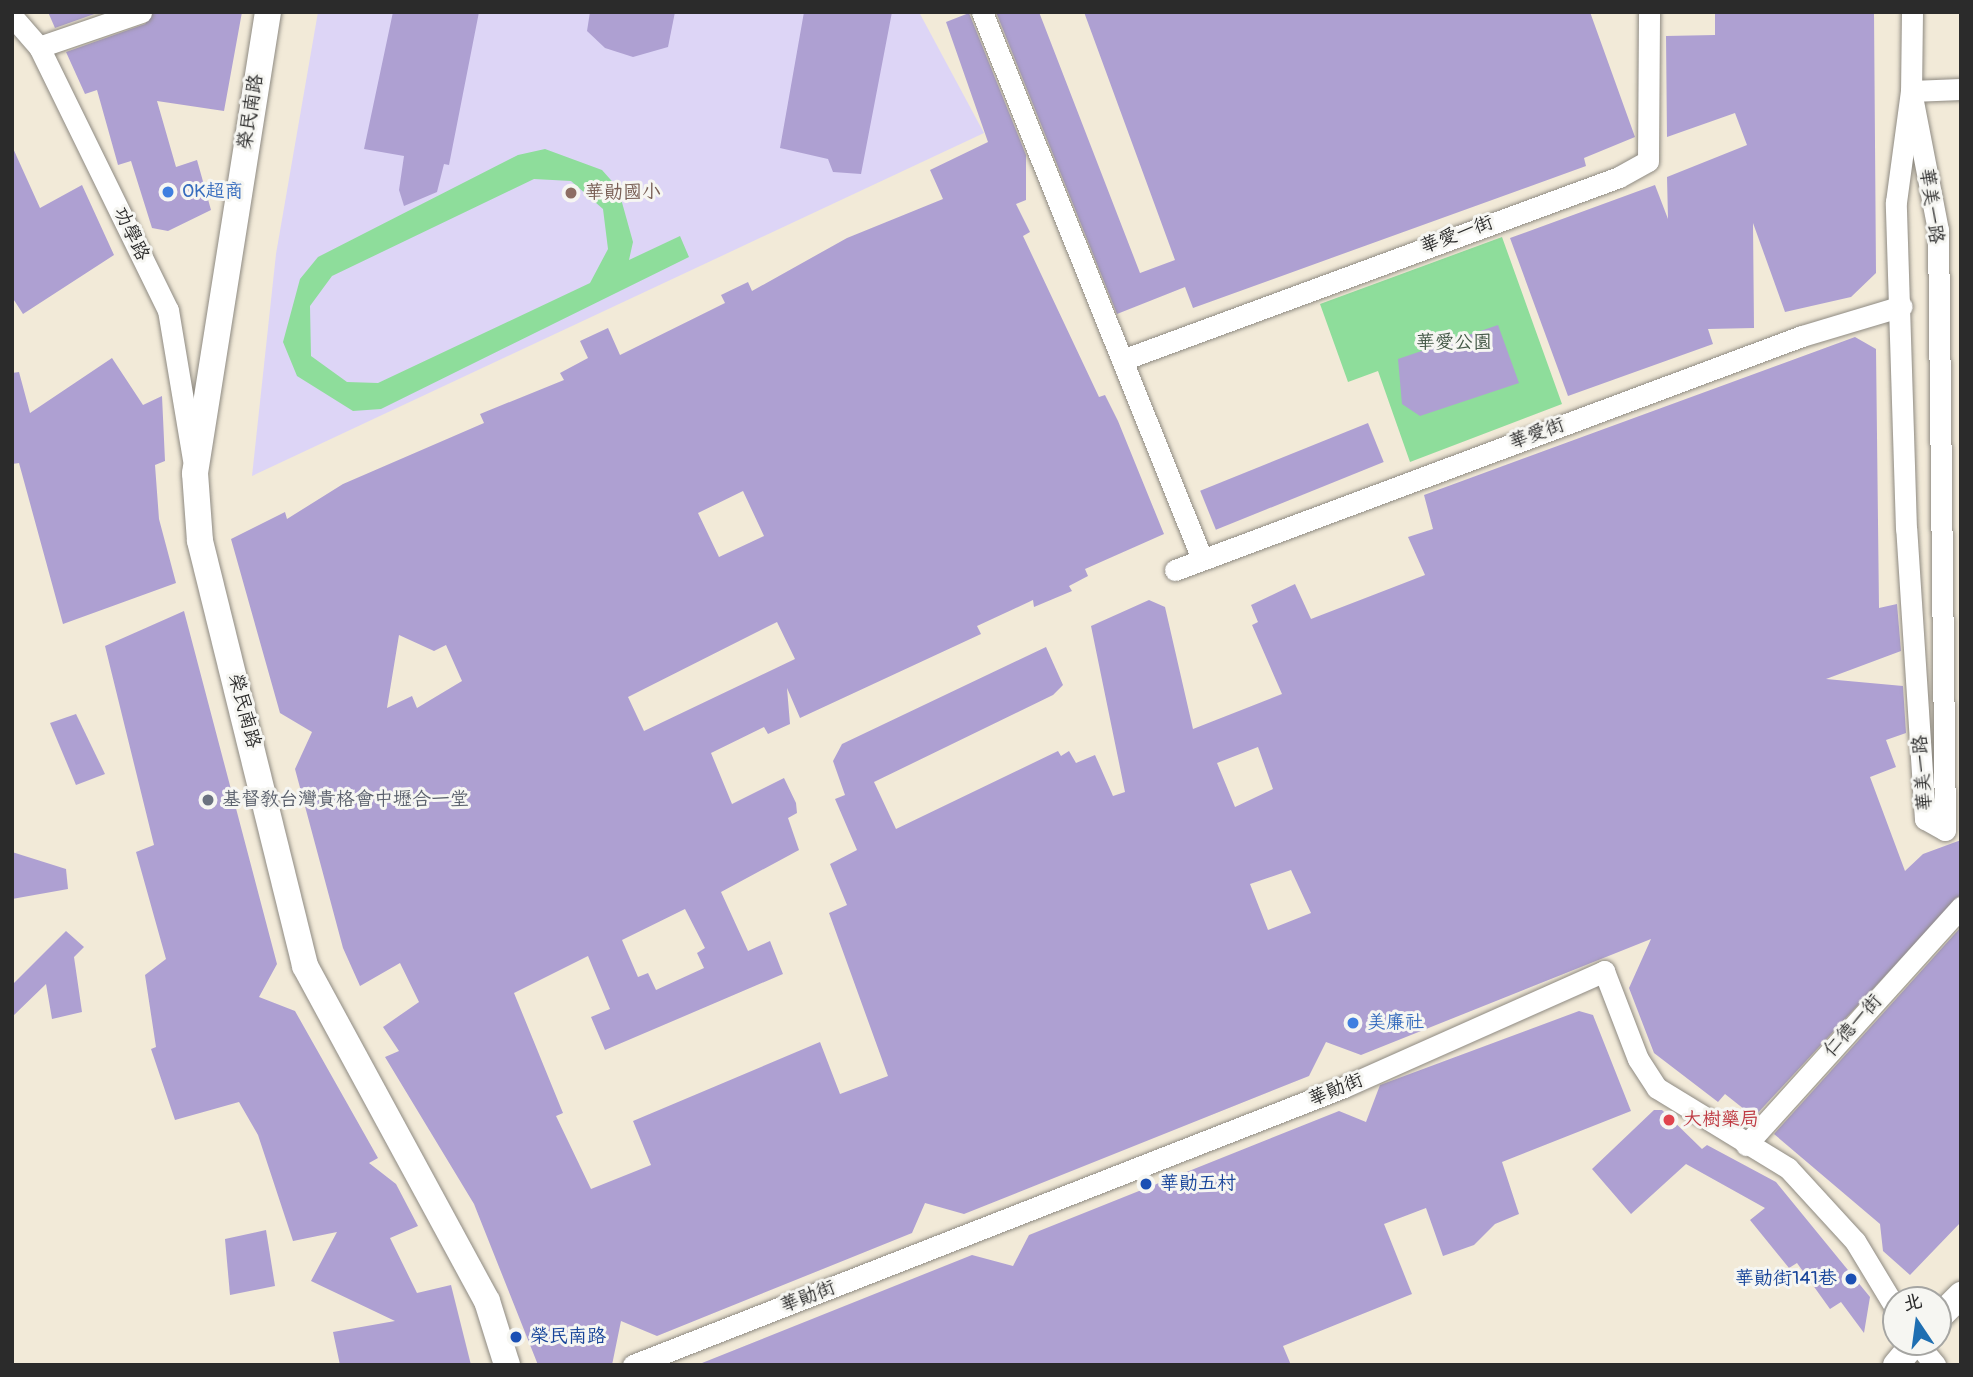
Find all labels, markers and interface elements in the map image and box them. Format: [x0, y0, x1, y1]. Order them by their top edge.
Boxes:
street label: 榮民南路 [234, 73, 268, 151]
street label: 華美一路 [1914, 167, 1948, 245]
place label: OK超商 [182, 181, 244, 203]
place label: 華勛國小 [585, 182, 661, 204]
marker: OK超商 [160, 184, 176, 200]
marker: 華勛國小 [563, 185, 579, 201]
street label: 功學路 [108, 203, 154, 265]
street label: 華愛一街 [1417, 211, 1497, 259]
park label: 華愛公園 [1416, 332, 1492, 354]
street label: 華愛街 [1506, 414, 1568, 454]
street label: 榮民南路 [223, 671, 265, 751]
street label: 華美一路 [1909, 734, 1937, 812]
place label: 基督教台灣貴格會中壢合一堂 [222, 789, 469, 811]
marker: 基督教台灣貴格會中壢合一堂 [200, 792, 216, 808]
street label: 仁德一街 [1819, 990, 1887, 1062]
place label: 美廉社 [1367, 1012, 1424, 1034]
marker: 美廉社 [1345, 1015, 1361, 1031]
street label: 華勛街 [1305, 1069, 1367, 1111]
place label: 大樹藥局 [1683, 1109, 1759, 1131]
marker: 大樹藥局 [1661, 1112, 1677, 1128]
place label: 華勛五村 [1160, 1173, 1236, 1195]
marker: 華勛五村 [1138, 1176, 1154, 1192]
place label: 華勛街141巷 [1735, 1268, 1837, 1290]
marker: 華勛街141巷 [1843, 1271, 1859, 1287]
street label: 華勛街 [777, 1276, 839, 1318]
north arrow [1882, 1286, 1952, 1356]
text: 北 [1901, 1289, 1925, 1316]
place label: 榮民南路 [530, 1326, 606, 1348]
marker: 榮民南路 [508, 1329, 524, 1345]

